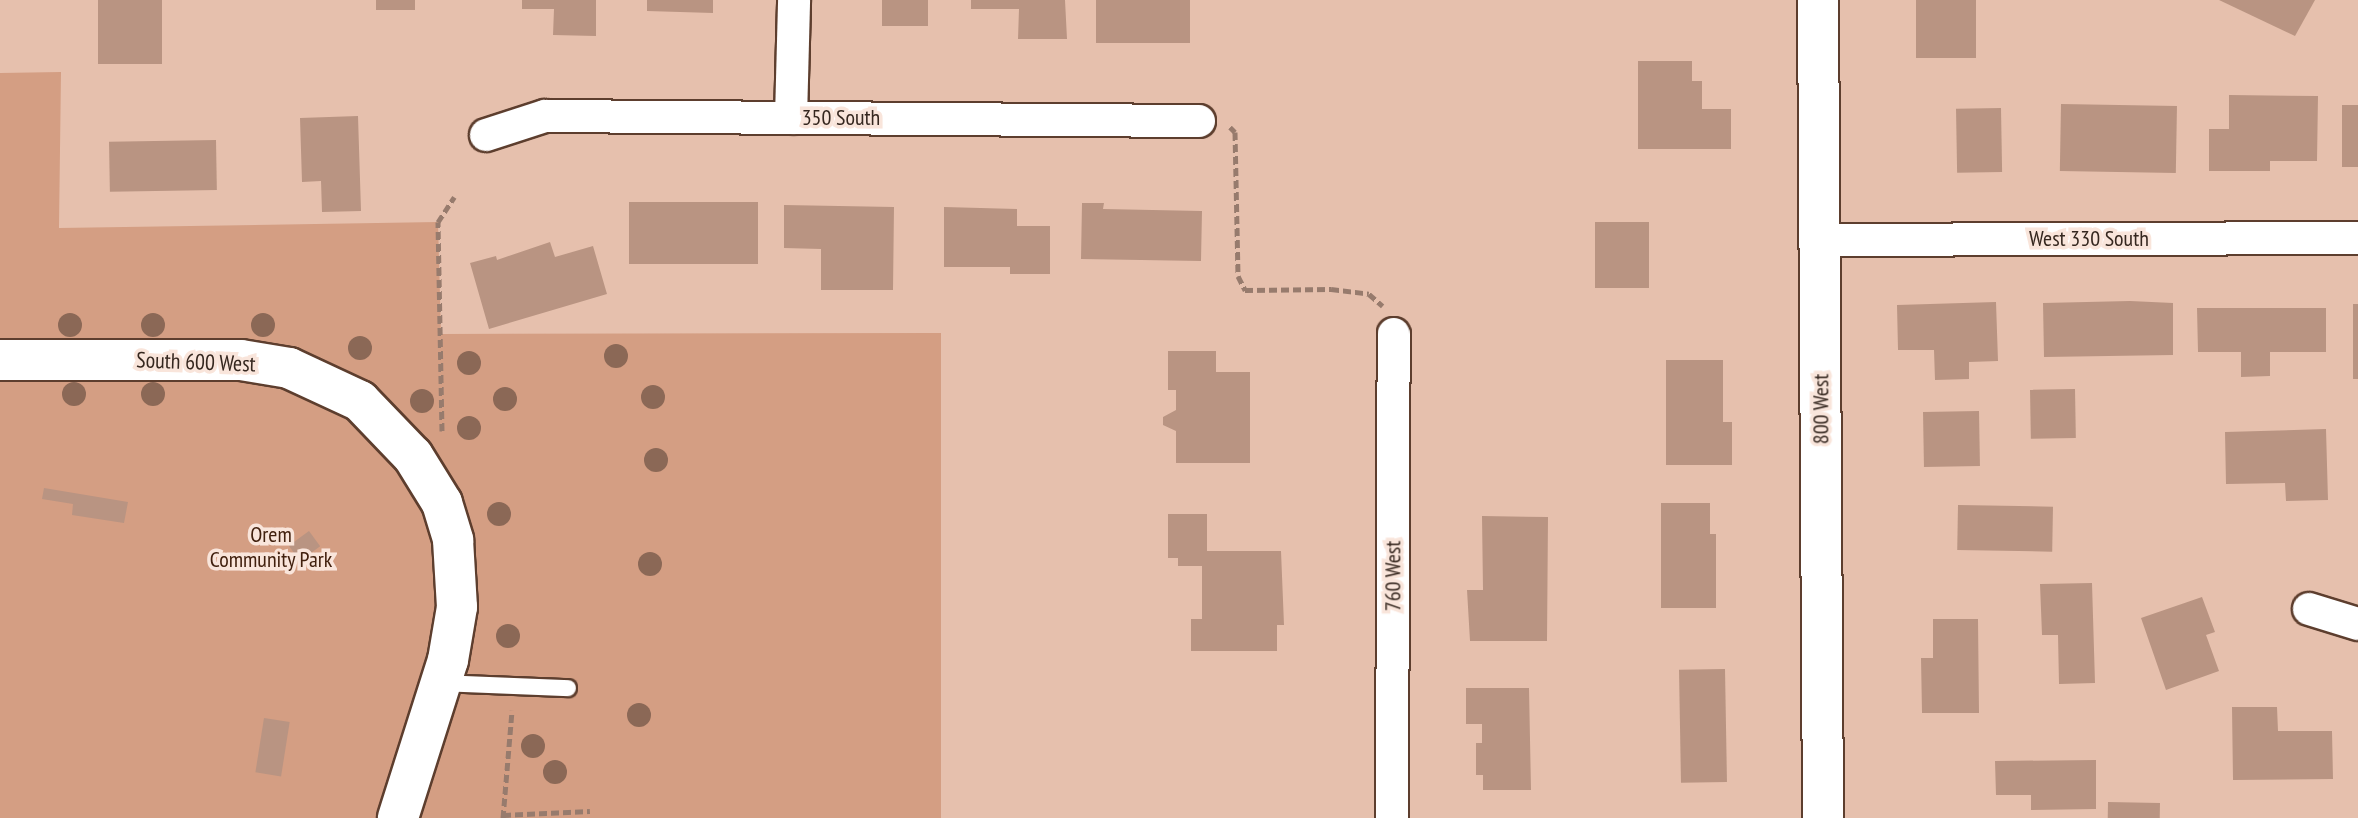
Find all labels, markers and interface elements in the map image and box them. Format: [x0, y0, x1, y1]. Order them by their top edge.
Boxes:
street label: 350 South [802, 105, 880, 131]
street label: West 330 South [2029, 226, 2149, 252]
street label: South 600 West [136, 347, 256, 377]
street label: 800 West [1808, 374, 1834, 444]
park label: Orem Community Park [209, 521, 333, 572]
street label: 760 West [1380, 541, 1406, 611]

